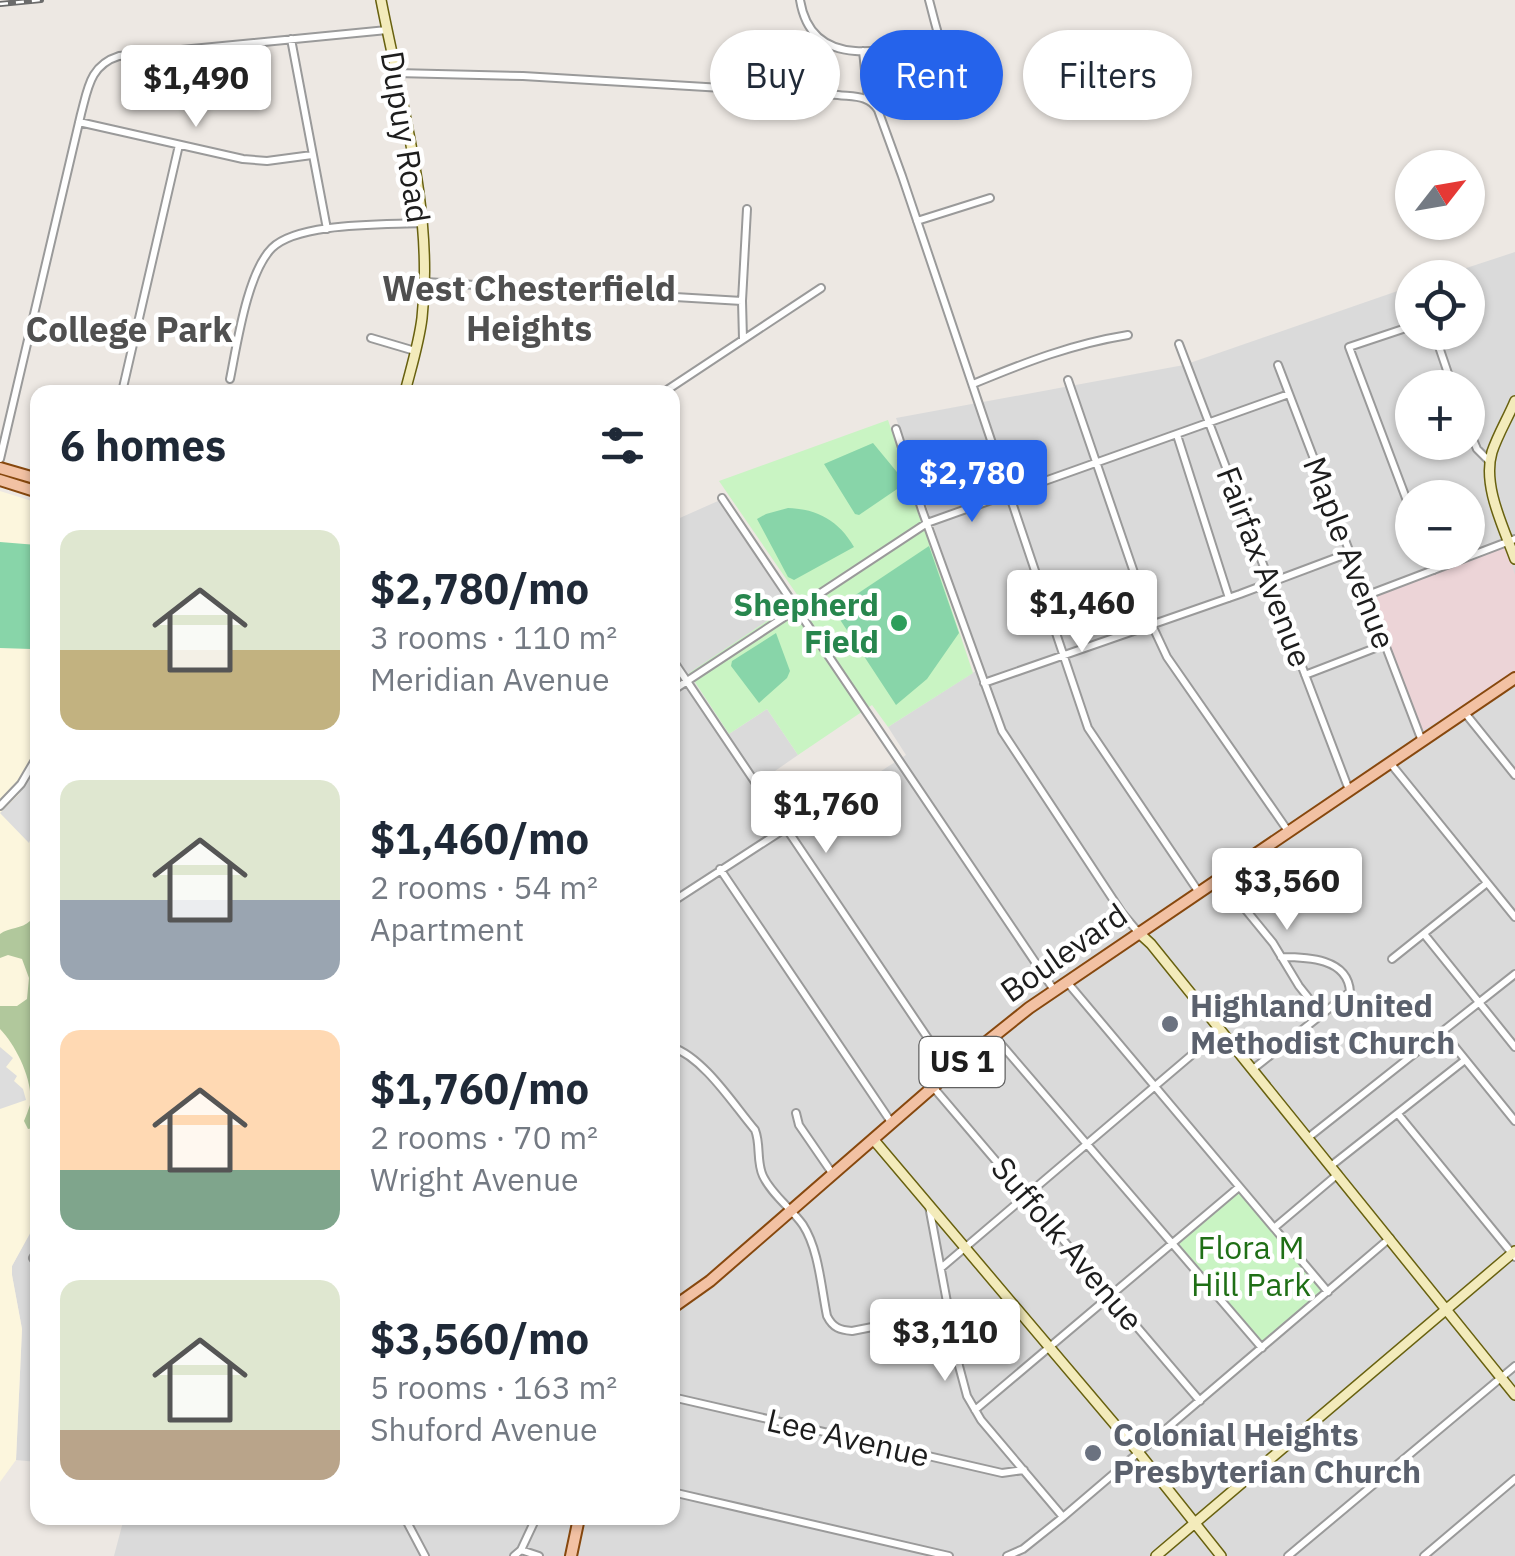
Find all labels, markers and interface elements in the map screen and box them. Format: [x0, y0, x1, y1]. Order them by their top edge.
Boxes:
chip: Buy [710, 30, 840, 120]
chip: Rent [860, 30, 1003, 120]
chip: Filters [1023, 30, 1192, 120]
pin: $1,490 [115, 45, 277, 130]
street label: Dupuy Road [372, 48, 440, 226]
text: $1,490 [143, 56, 249, 98]
north arrow [1395, 150, 1485, 240]
map controls [1395, 150, 1485, 570]
button: locate [1395, 260, 1485, 350]
district label: West Chesterfield Heights [382, 265, 676, 351]
district label: College Park [26, 306, 233, 352]
button: + [1395, 370, 1485, 460]
text: 6 homes [60, 418, 226, 473]
icon: filters [595, 418, 650, 473]
pin: $2,780 [891, 440, 1053, 525]
text: $2,780 [919, 451, 1025, 493]
street label: Maple Avenue [1294, 451, 1406, 655]
street label: Fairfax Avenue [1207, 460, 1322, 673]
button: − [1395, 480, 1485, 570]
text: $2,780/mo [370, 561, 589, 616]
icon: home [140, 570, 260, 690]
pin: $1,460 [1001, 570, 1163, 655]
text: $1,460 [1029, 581, 1135, 623]
place label: Shepherd Field [733, 583, 879, 662]
marker: Shepherd Field [888, 612, 910, 634]
text: 3 rooms · 110 m² [370, 616, 617, 658]
text: Meridian Avenue [370, 658, 610, 700]
pin: $1,760 [745, 771, 907, 856]
text: $1,760 [773, 782, 879, 824]
text: $1,460/mo [370, 811, 589, 866]
icon: home [140, 820, 260, 940]
pin: $3,560 [1206, 848, 1368, 933]
text: $3,560 [1234, 859, 1340, 901]
text: 2 rooms · 54 m² [370, 866, 598, 908]
street label: Boulevard [992, 893, 1135, 1011]
text: Apartment [370, 908, 524, 950]
place label: Highland United Methodist Church [1190, 984, 1455, 1063]
marker: Highland United Methodist Church [1159, 1013, 1181, 1035]
road number: US 1 [920, 1037, 1004, 1087]
text: $1,760/mo [370, 1061, 589, 1116]
icon: home [140, 1070, 260, 1190]
text: 2 rooms · 70 m² [370, 1116, 598, 1158]
street label: Suffolk Avenue [982, 1147, 1153, 1339]
text: Wright Avenue [370, 1158, 579, 1200]
park label: Flora M Hill Park [1191, 1226, 1311, 1305]
pin: $3,110 [864, 1299, 1026, 1384]
text: $3,110 [892, 1310, 998, 1352]
text: $3,560/mo [370, 1311, 589, 1366]
icon: home [140, 1320, 260, 1440]
text: 5 rooms · 163 m² [370, 1366, 617, 1408]
street label: Lee Avenue [763, 1398, 933, 1476]
text: Shuford Avenue [370, 1408, 598, 1450]
place label: Colonial Heights Presbyterian Church [1113, 1413, 1421, 1492]
marker: Colonial Heights Presbyterian Church [1082, 1442, 1104, 1464]

